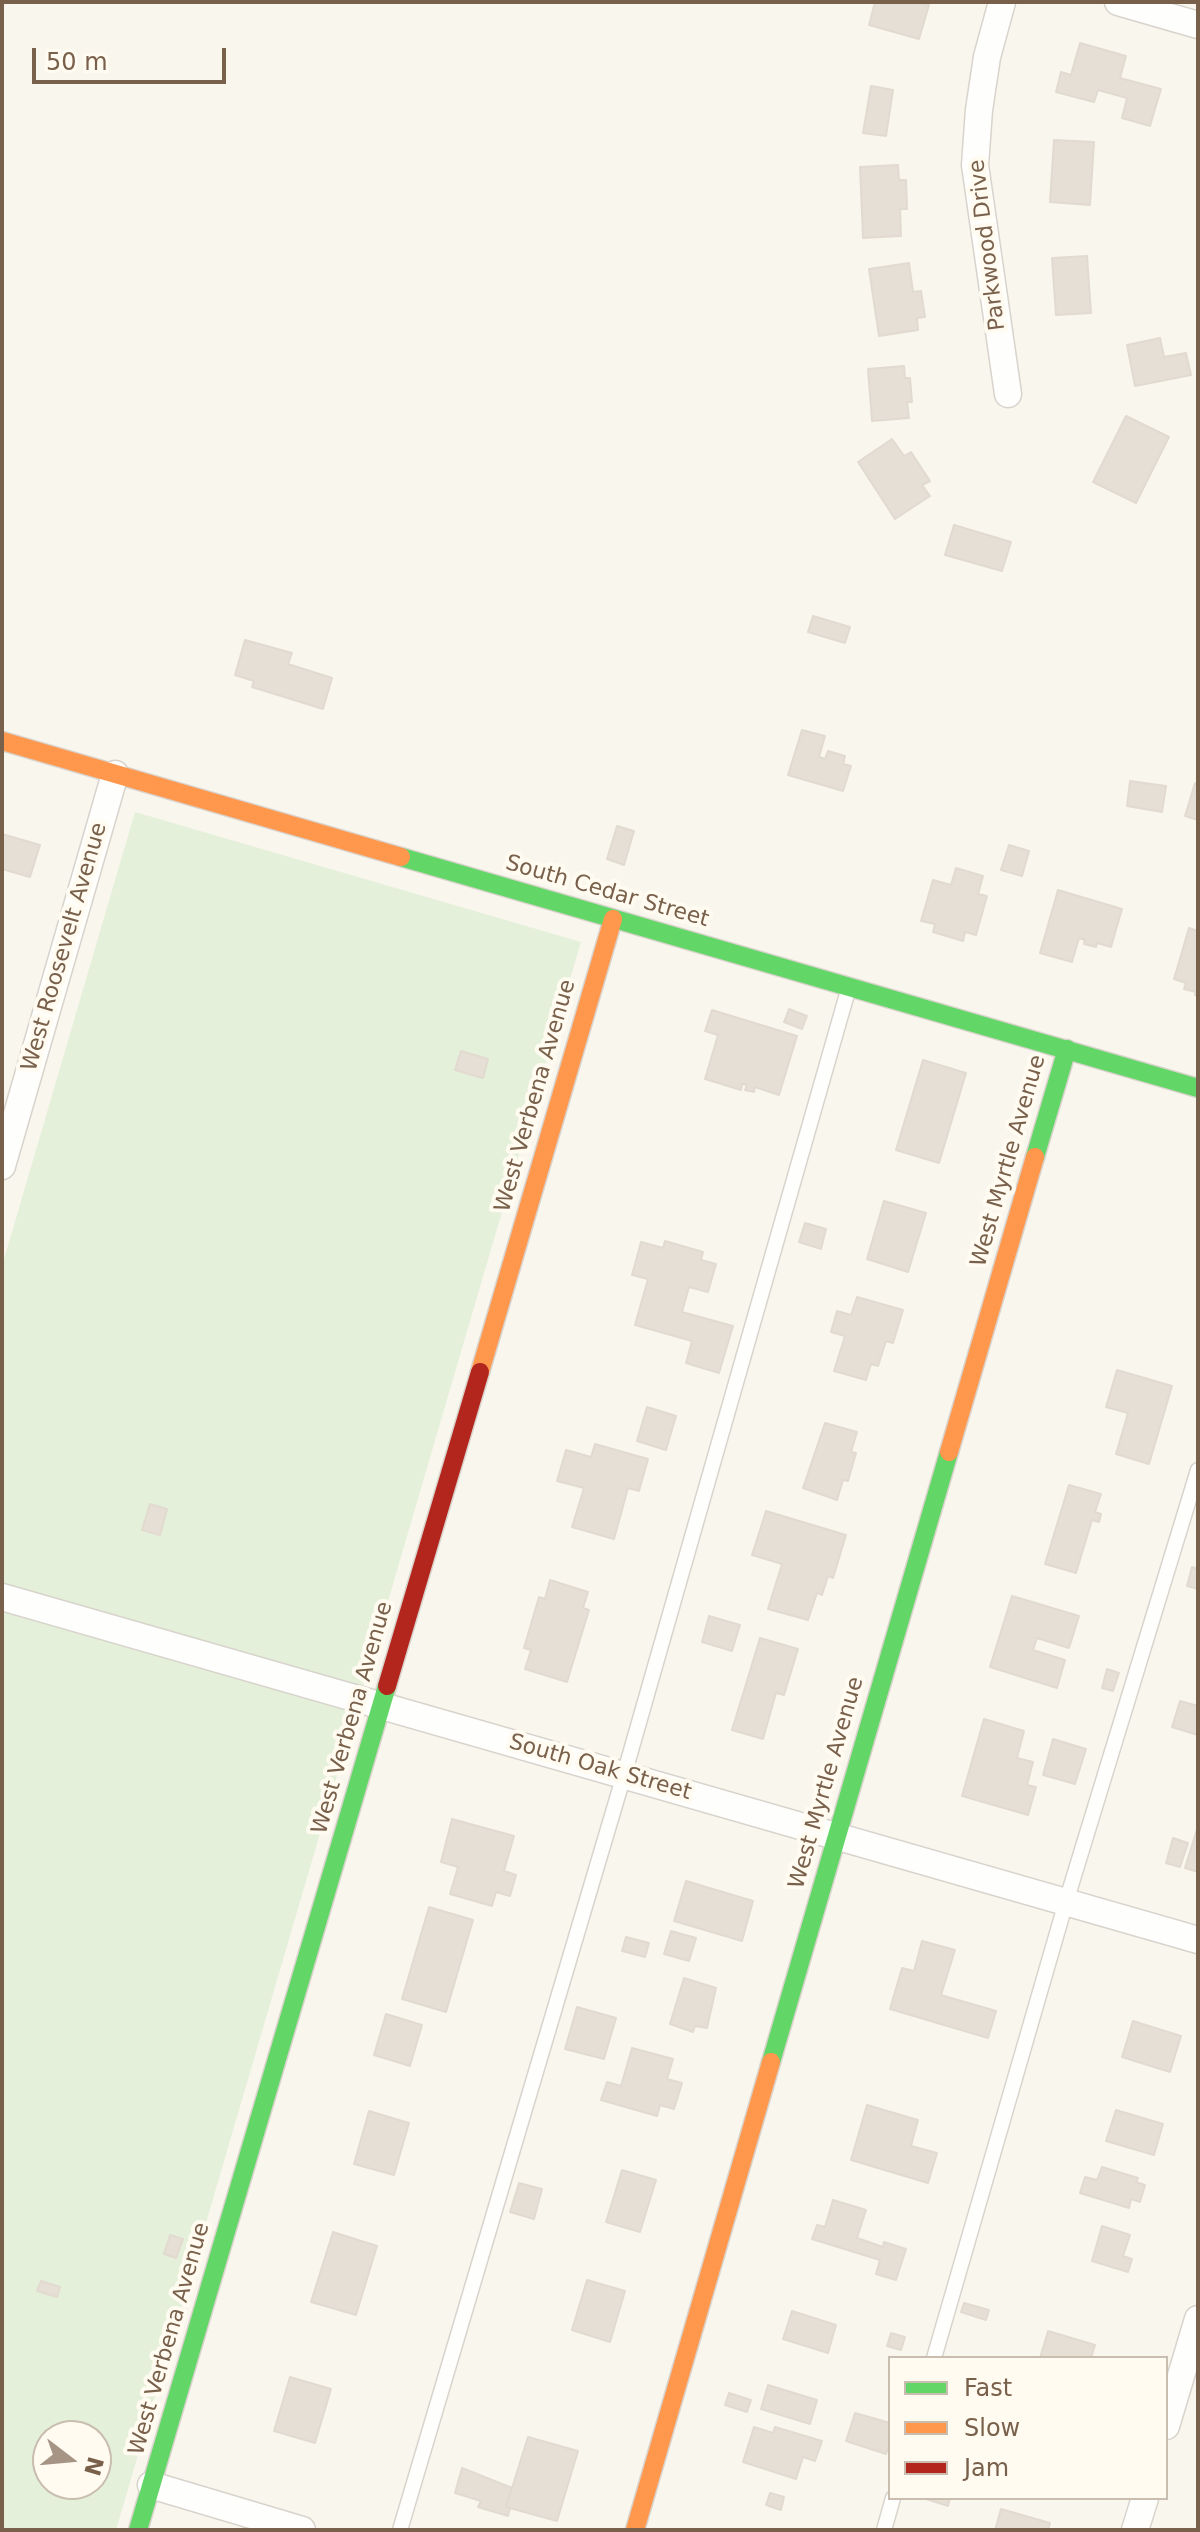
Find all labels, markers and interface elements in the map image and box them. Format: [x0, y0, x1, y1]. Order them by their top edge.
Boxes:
scale bar [36, 32, 230, 82]
text: 50 m [46, 48, 108, 76]
street label: Parkwood Drive [964, 158, 1012, 332]
street label: West Roosevelt Avenue [17, 820, 113, 1074]
street label: South Cedar Street [502, 850, 712, 934]
street label: West Verbena Avenue [490, 977, 582, 1215]
street label: West Myrtle Avenue [966, 1052, 1052, 1270]
street label: West Verbena Avenue [307, 1599, 399, 1837]
street label: West Myrtle Avenue [784, 1674, 870, 1892]
street label: South Oak Street [506, 1729, 694, 1807]
street label: West Verbena Avenue [124, 2220, 216, 2458]
legend [888, 2356, 1168, 2500]
text: Fast [964, 2374, 1012, 2402]
text: Slow [964, 2414, 1020, 2442]
north arrow [32, 2420, 112, 2500]
text: N [79, 2454, 108, 2478]
text: Jam [964, 2454, 1009, 2482]

